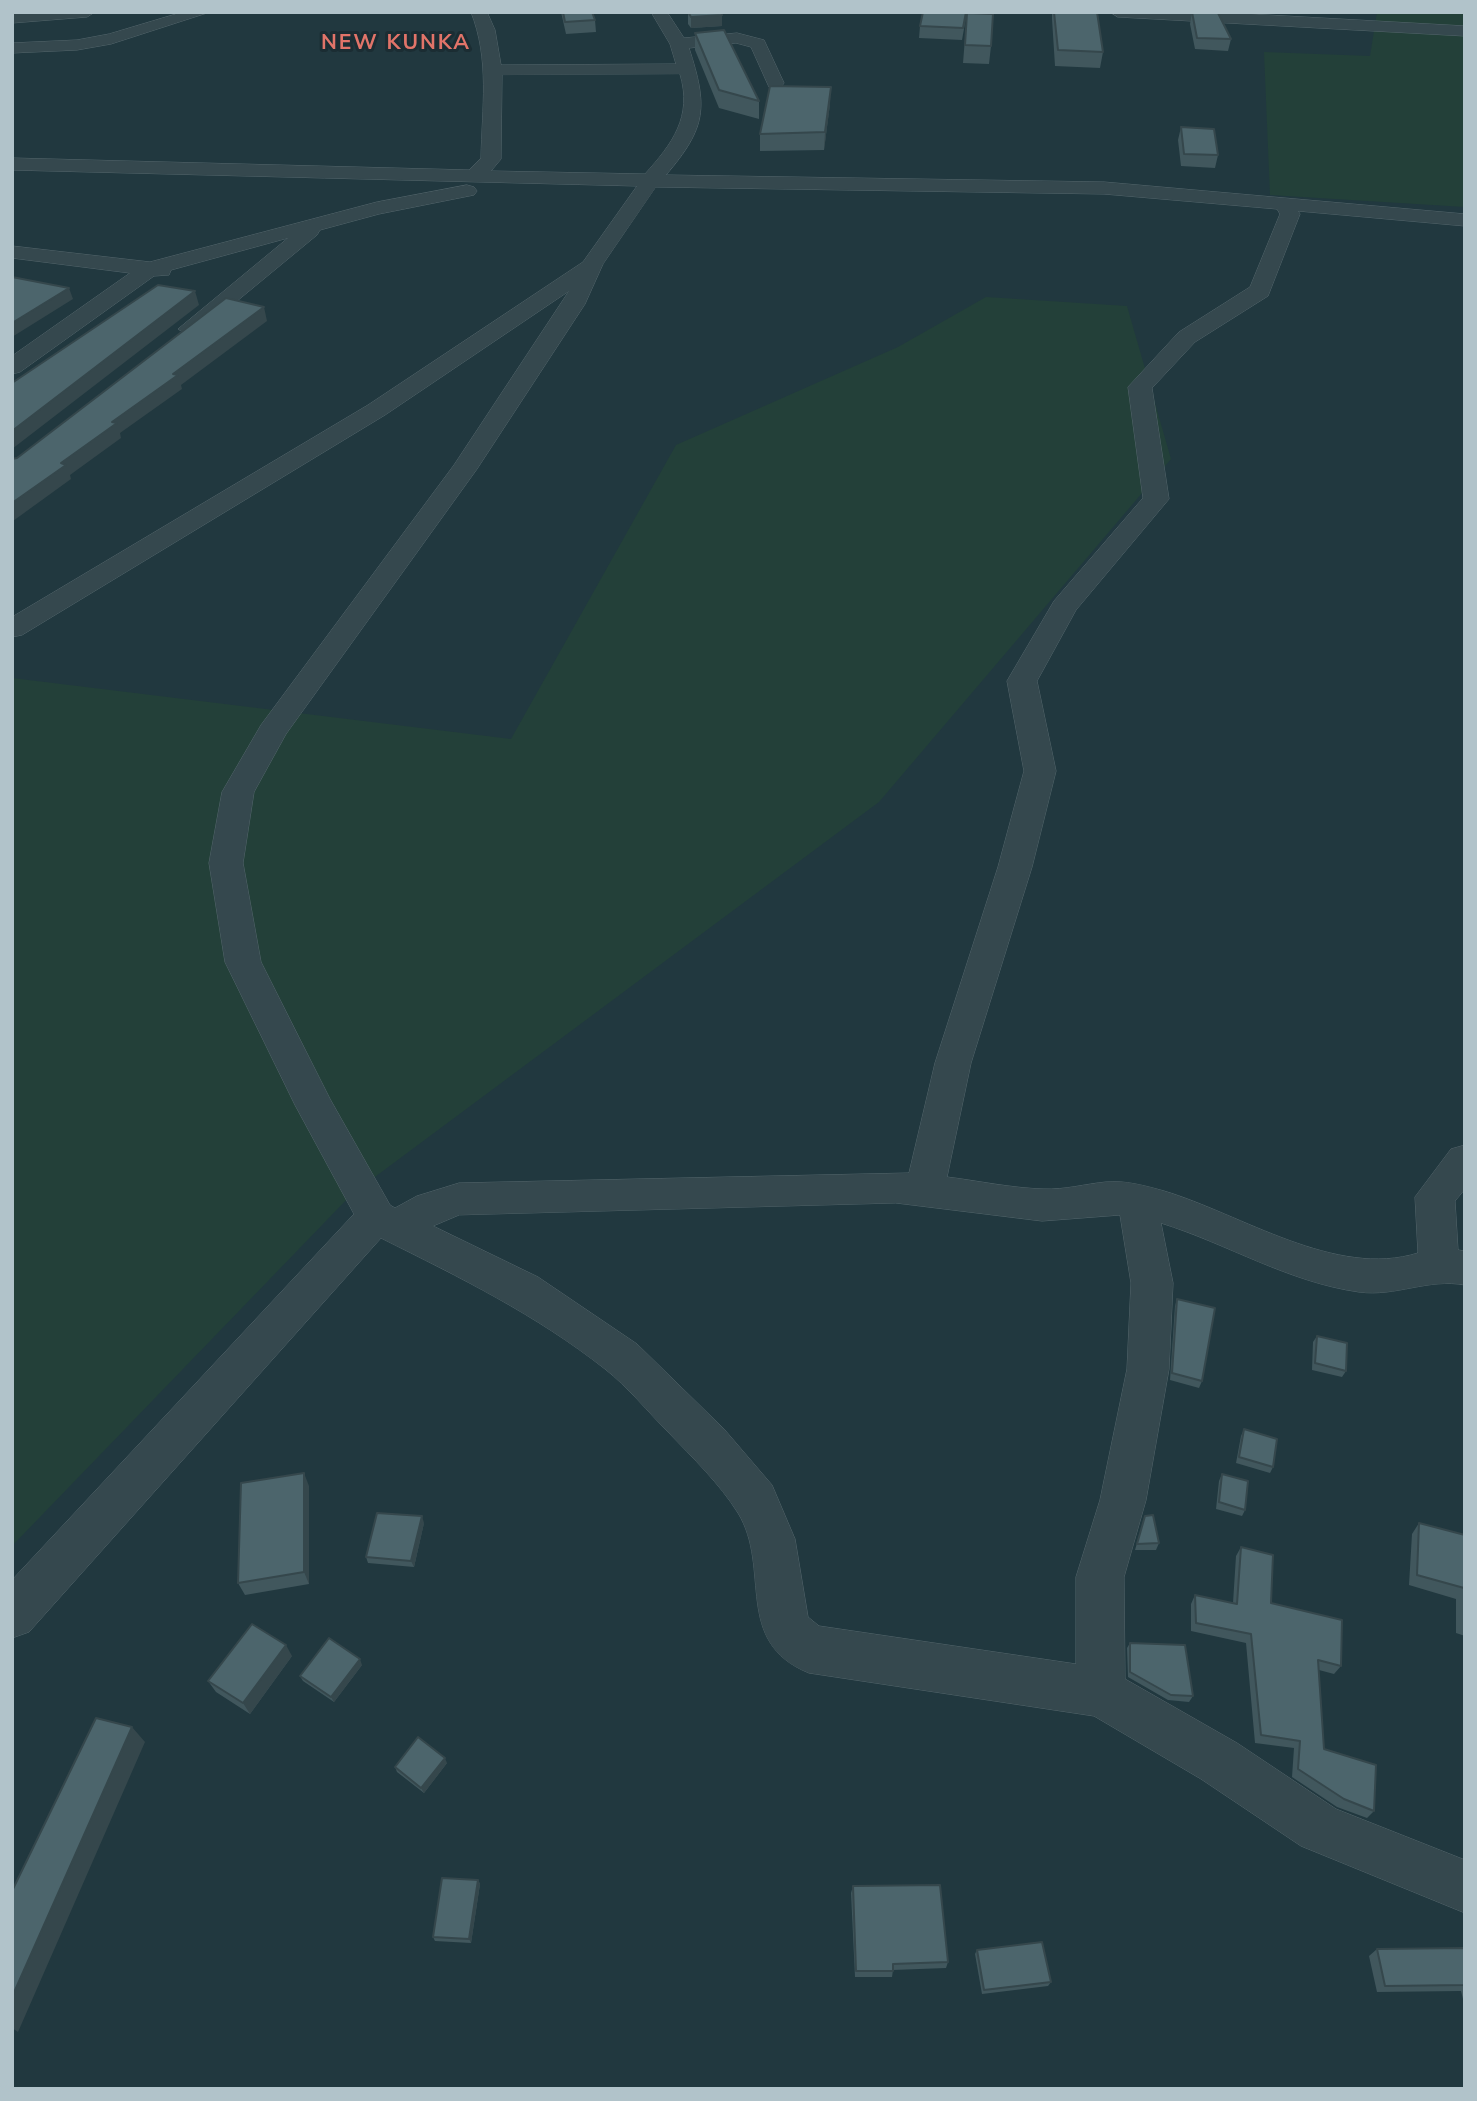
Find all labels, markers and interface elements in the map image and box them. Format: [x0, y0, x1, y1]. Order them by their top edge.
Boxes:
district label: NEW KUNKA [322, 30, 470, 56]

